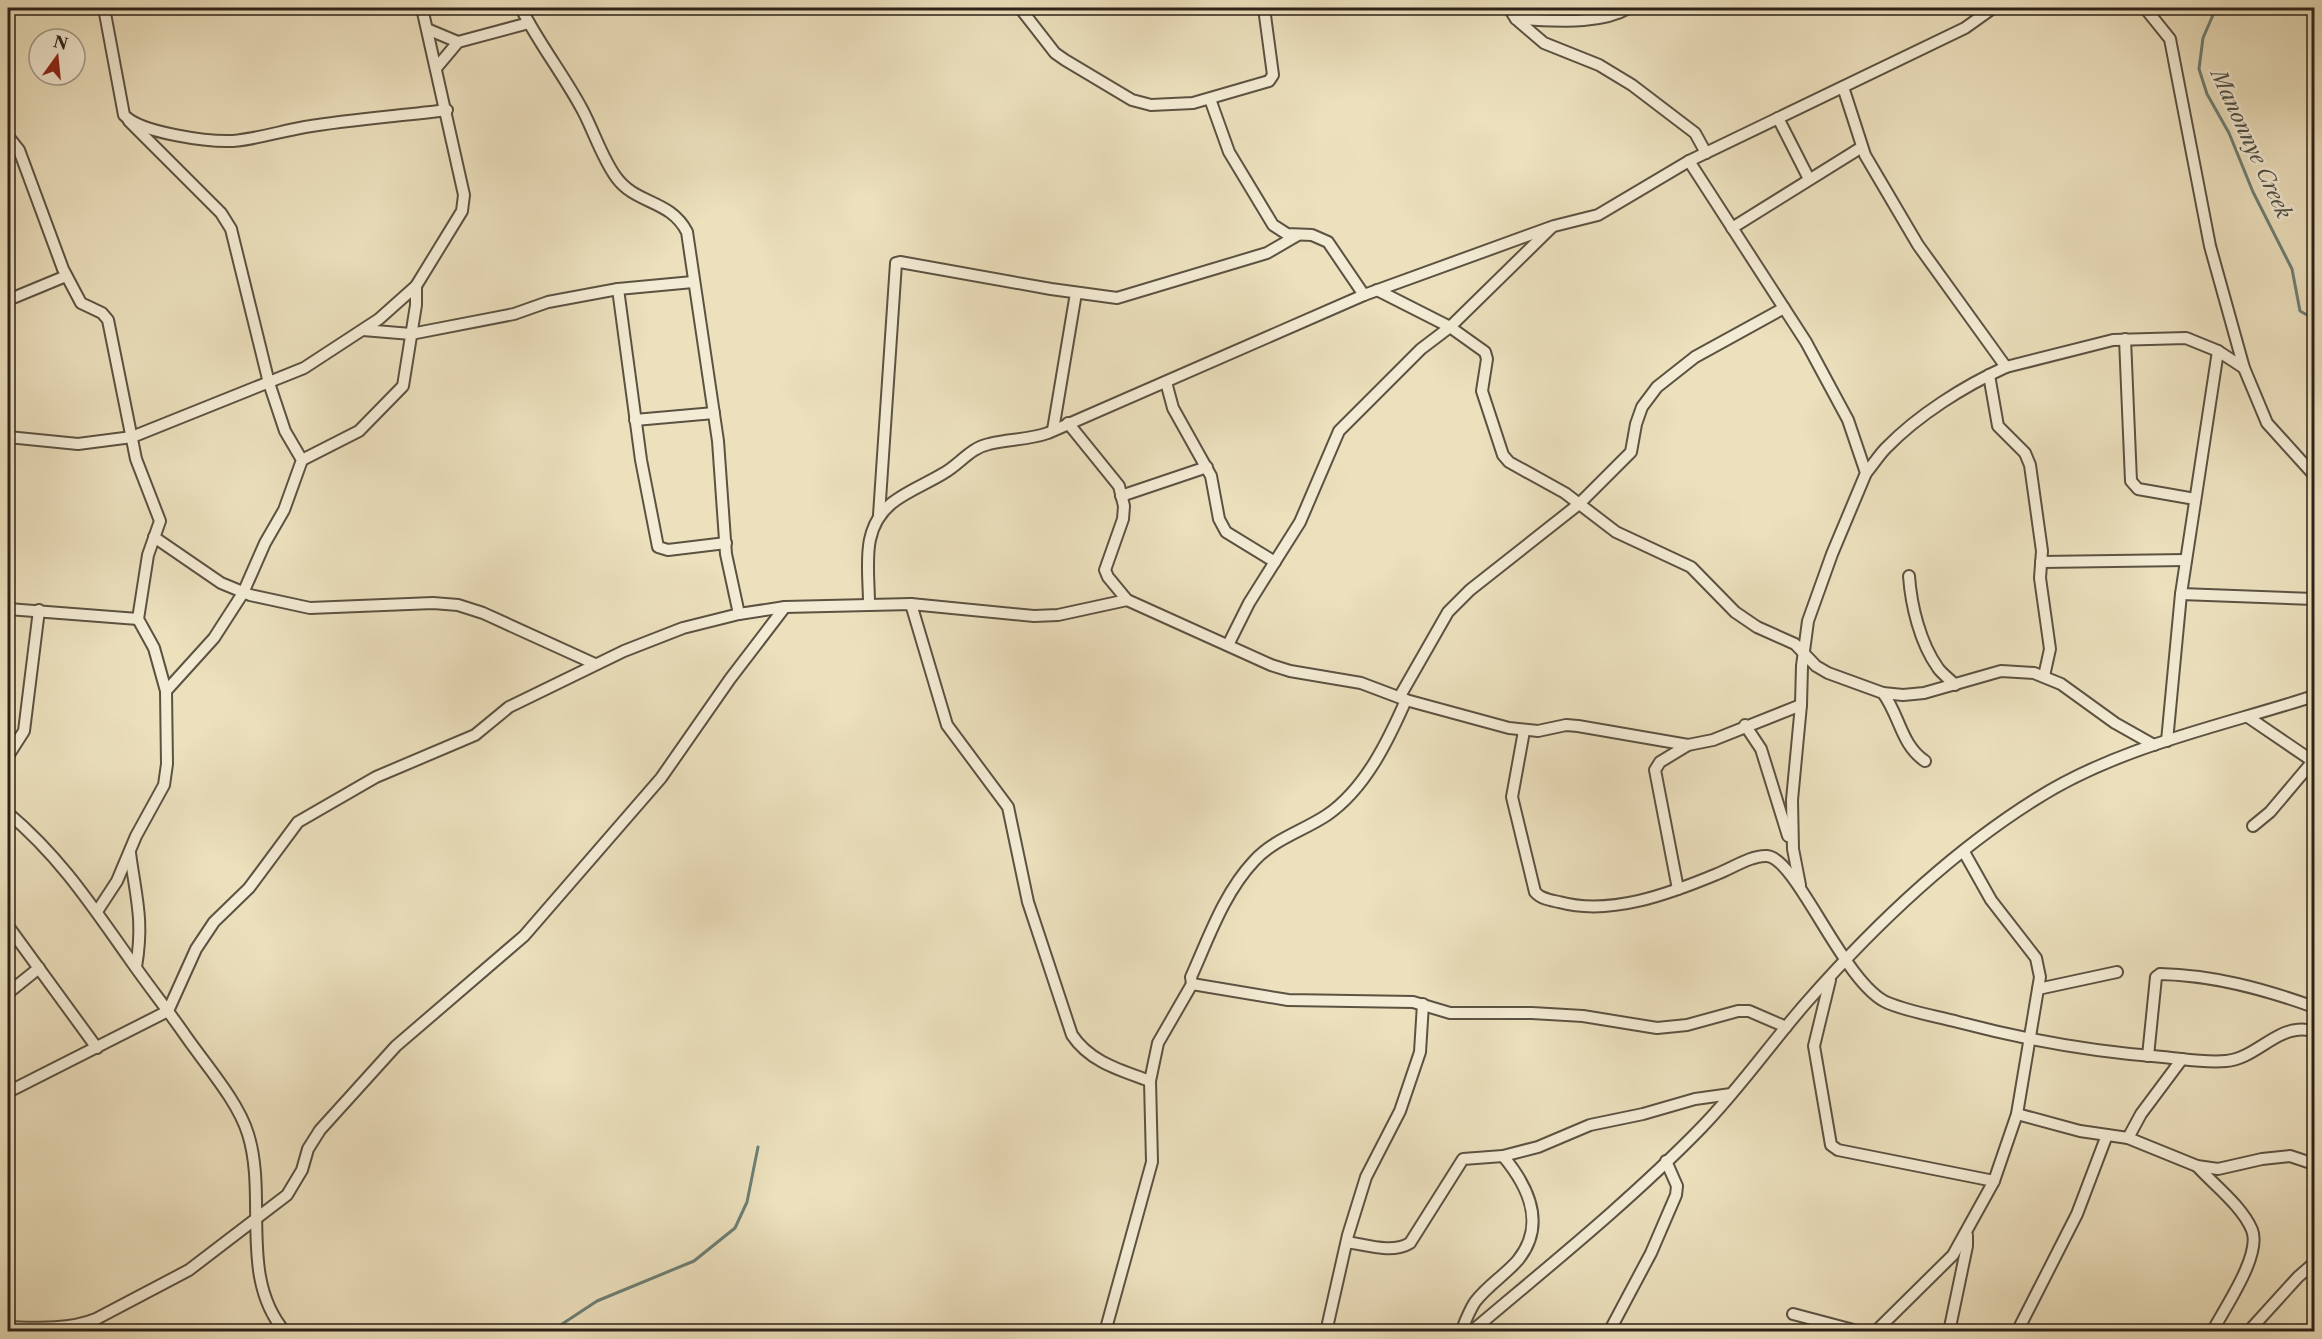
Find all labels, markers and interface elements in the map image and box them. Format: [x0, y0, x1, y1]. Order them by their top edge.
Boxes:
north arrow [27, 27, 87, 87]
text: N [52, 31, 70, 54]
water label: Manonnye Creek [2205, 62, 2297, 223]

